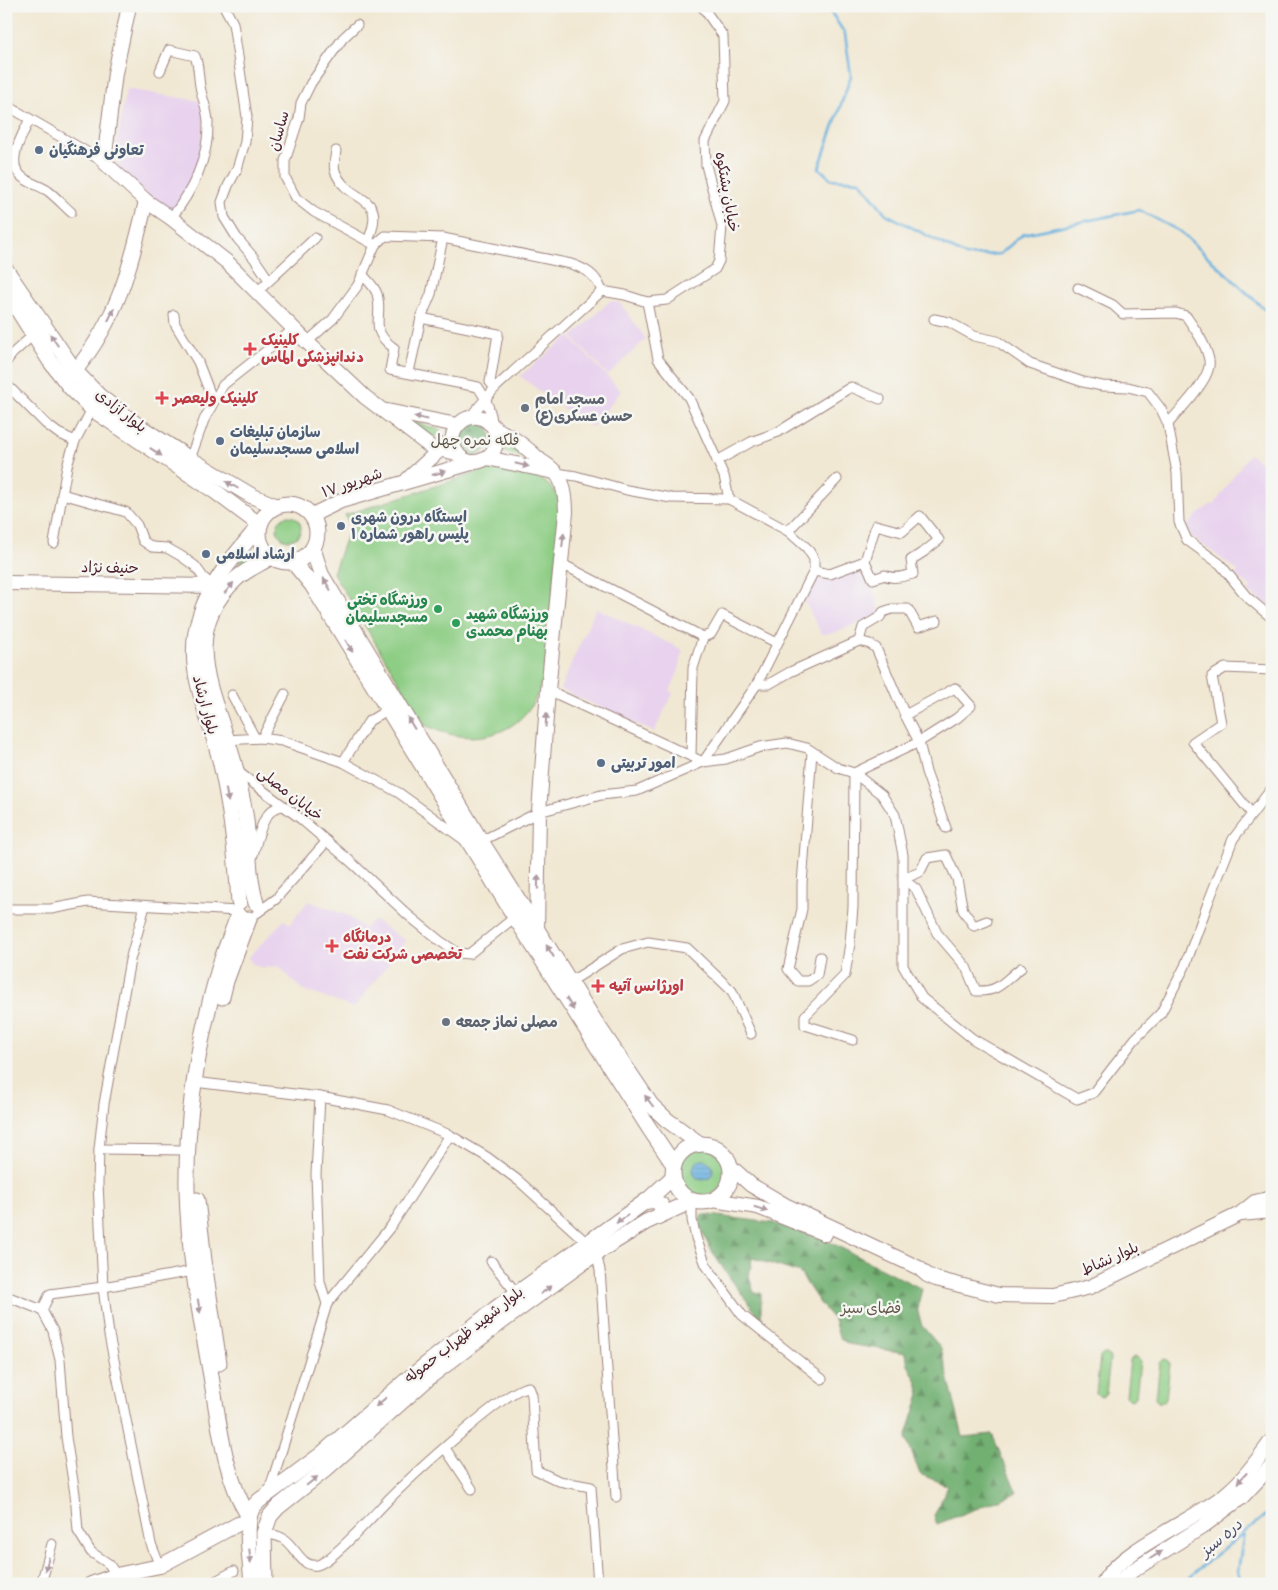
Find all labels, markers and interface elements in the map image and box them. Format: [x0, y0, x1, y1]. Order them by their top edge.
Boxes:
street label: ساسان [264, 109, 294, 153]
place label: تعاونی فرهنگیان [49, 140, 144, 160]
marker: تعاونی فرهنگیان [33, 144, 45, 156]
street label: خیابان پشتکوه [711, 150, 743, 234]
one-way arrow [107, 308, 115, 323]
place label: کلینیک دندانپزشکی الماس [261, 331, 364, 367]
one-way arrow [49, 333, 59, 347]
marker: کلینیک دندانپزشکی الماس [243, 342, 257, 356]
street label: بلوار آزادی [91, 385, 151, 437]
place label: کلینیک ولیعصر [171, 389, 258, 408]
place label: مسجد امام حسن عسکری(ع) [535, 390, 633, 426]
marker: کلینیک ولیعصر [155, 391, 169, 405]
marker: مسجد امام حسن عسکری(ع) [519, 402, 531, 414]
one-way arrow [413, 414, 428, 422]
place label: سازمان تبلیغات اسلامی مسجدسلیمان [230, 423, 359, 459]
park label: فلکه نمره چهل [430, 431, 520, 450]
marker: سازمان تبلیغات اسلامی مسجدسلیمان [214, 435, 226, 447]
one-way arrow [149, 447, 163, 457]
one-way arrow [514, 461, 530, 469]
street label: ۱۷ شهریور [319, 464, 385, 502]
one-way arrow [432, 469, 447, 477]
one-way arrow [226, 480, 239, 489]
place label: ایستگاه درون شهری پلیس راهور شماره ۱ [351, 507, 469, 544]
marker: ایستگاه درون شهری پلیس راهور شماره ۱ [335, 520, 347, 532]
one-way arrow [559, 532, 567, 548]
place label: ارشاد اسلامی [216, 545, 295, 564]
marker: ارشاد اسلامی [200, 548, 212, 560]
street label: حنیف نژاد [81, 558, 139, 578]
one-way arrow [322, 577, 331, 590]
one-way arrow [223, 582, 235, 594]
place label: ورزشگاه تختی مسجدسلیمان [346, 590, 428, 627]
marker: ورزشگاه تختی مسجدسلیمان [432, 603, 444, 615]
place label: ورزشگاه شهید بهنام محمدی [466, 604, 549, 642]
marker: ورزشگاه شهید بهنام محمدی [450, 617, 462, 629]
one-way arrow [345, 639, 354, 652]
street label: بلوار ارشاد [188, 673, 222, 737]
one-way arrow [543, 711, 551, 727]
one-way arrow [406, 716, 415, 729]
place label: امور تربیتی [611, 754, 675, 773]
marker: امور تربیتی [595, 757, 607, 769]
street label: خیابان مصلی [254, 763, 326, 825]
one-way arrow [223, 788, 231, 804]
one-way arrow [534, 874, 542, 890]
place label: درمانگاه تخصصی شرکت نفت [343, 927, 463, 964]
marker: درمانگاه تخصصی شرکت نفت [325, 939, 339, 953]
one-way arrow [545, 944, 555, 958]
place label: اورژانس آتیه [609, 977, 684, 996]
marker: اورژانس آتیه [591, 979, 605, 993]
one-way arrow [565, 997, 575, 1011]
place label: مصلی نماز جمعه [456, 1013, 558, 1032]
marker: مصلی نماز جمعه [440, 1016, 452, 1028]
one-way arrow [644, 1094, 654, 1108]
one-way arrow [753, 1206, 768, 1213]
one-way arrow [615, 1214, 629, 1224]
street label: بلوار نشاط [1078, 1238, 1142, 1280]
street label: بلوار شهید ظهراب حموله [401, 1282, 527, 1388]
one-way arrow [539, 1284, 552, 1295]
one-way arrow [196, 1299, 204, 1315]
park label: فضای سبز [839, 1299, 901, 1318]
one-way arrow [375, 1396, 388, 1407]
one-way arrow [1236, 1472, 1248, 1484]
one-way arrow [305, 1475, 318, 1486]
water label: دره سبز [1194, 1514, 1247, 1563]
one-way arrow [246, 1549, 254, 1565]
one-way arrow [1150, 1551, 1163, 1560]
one-way arrow [43, 1556, 51, 1571]

